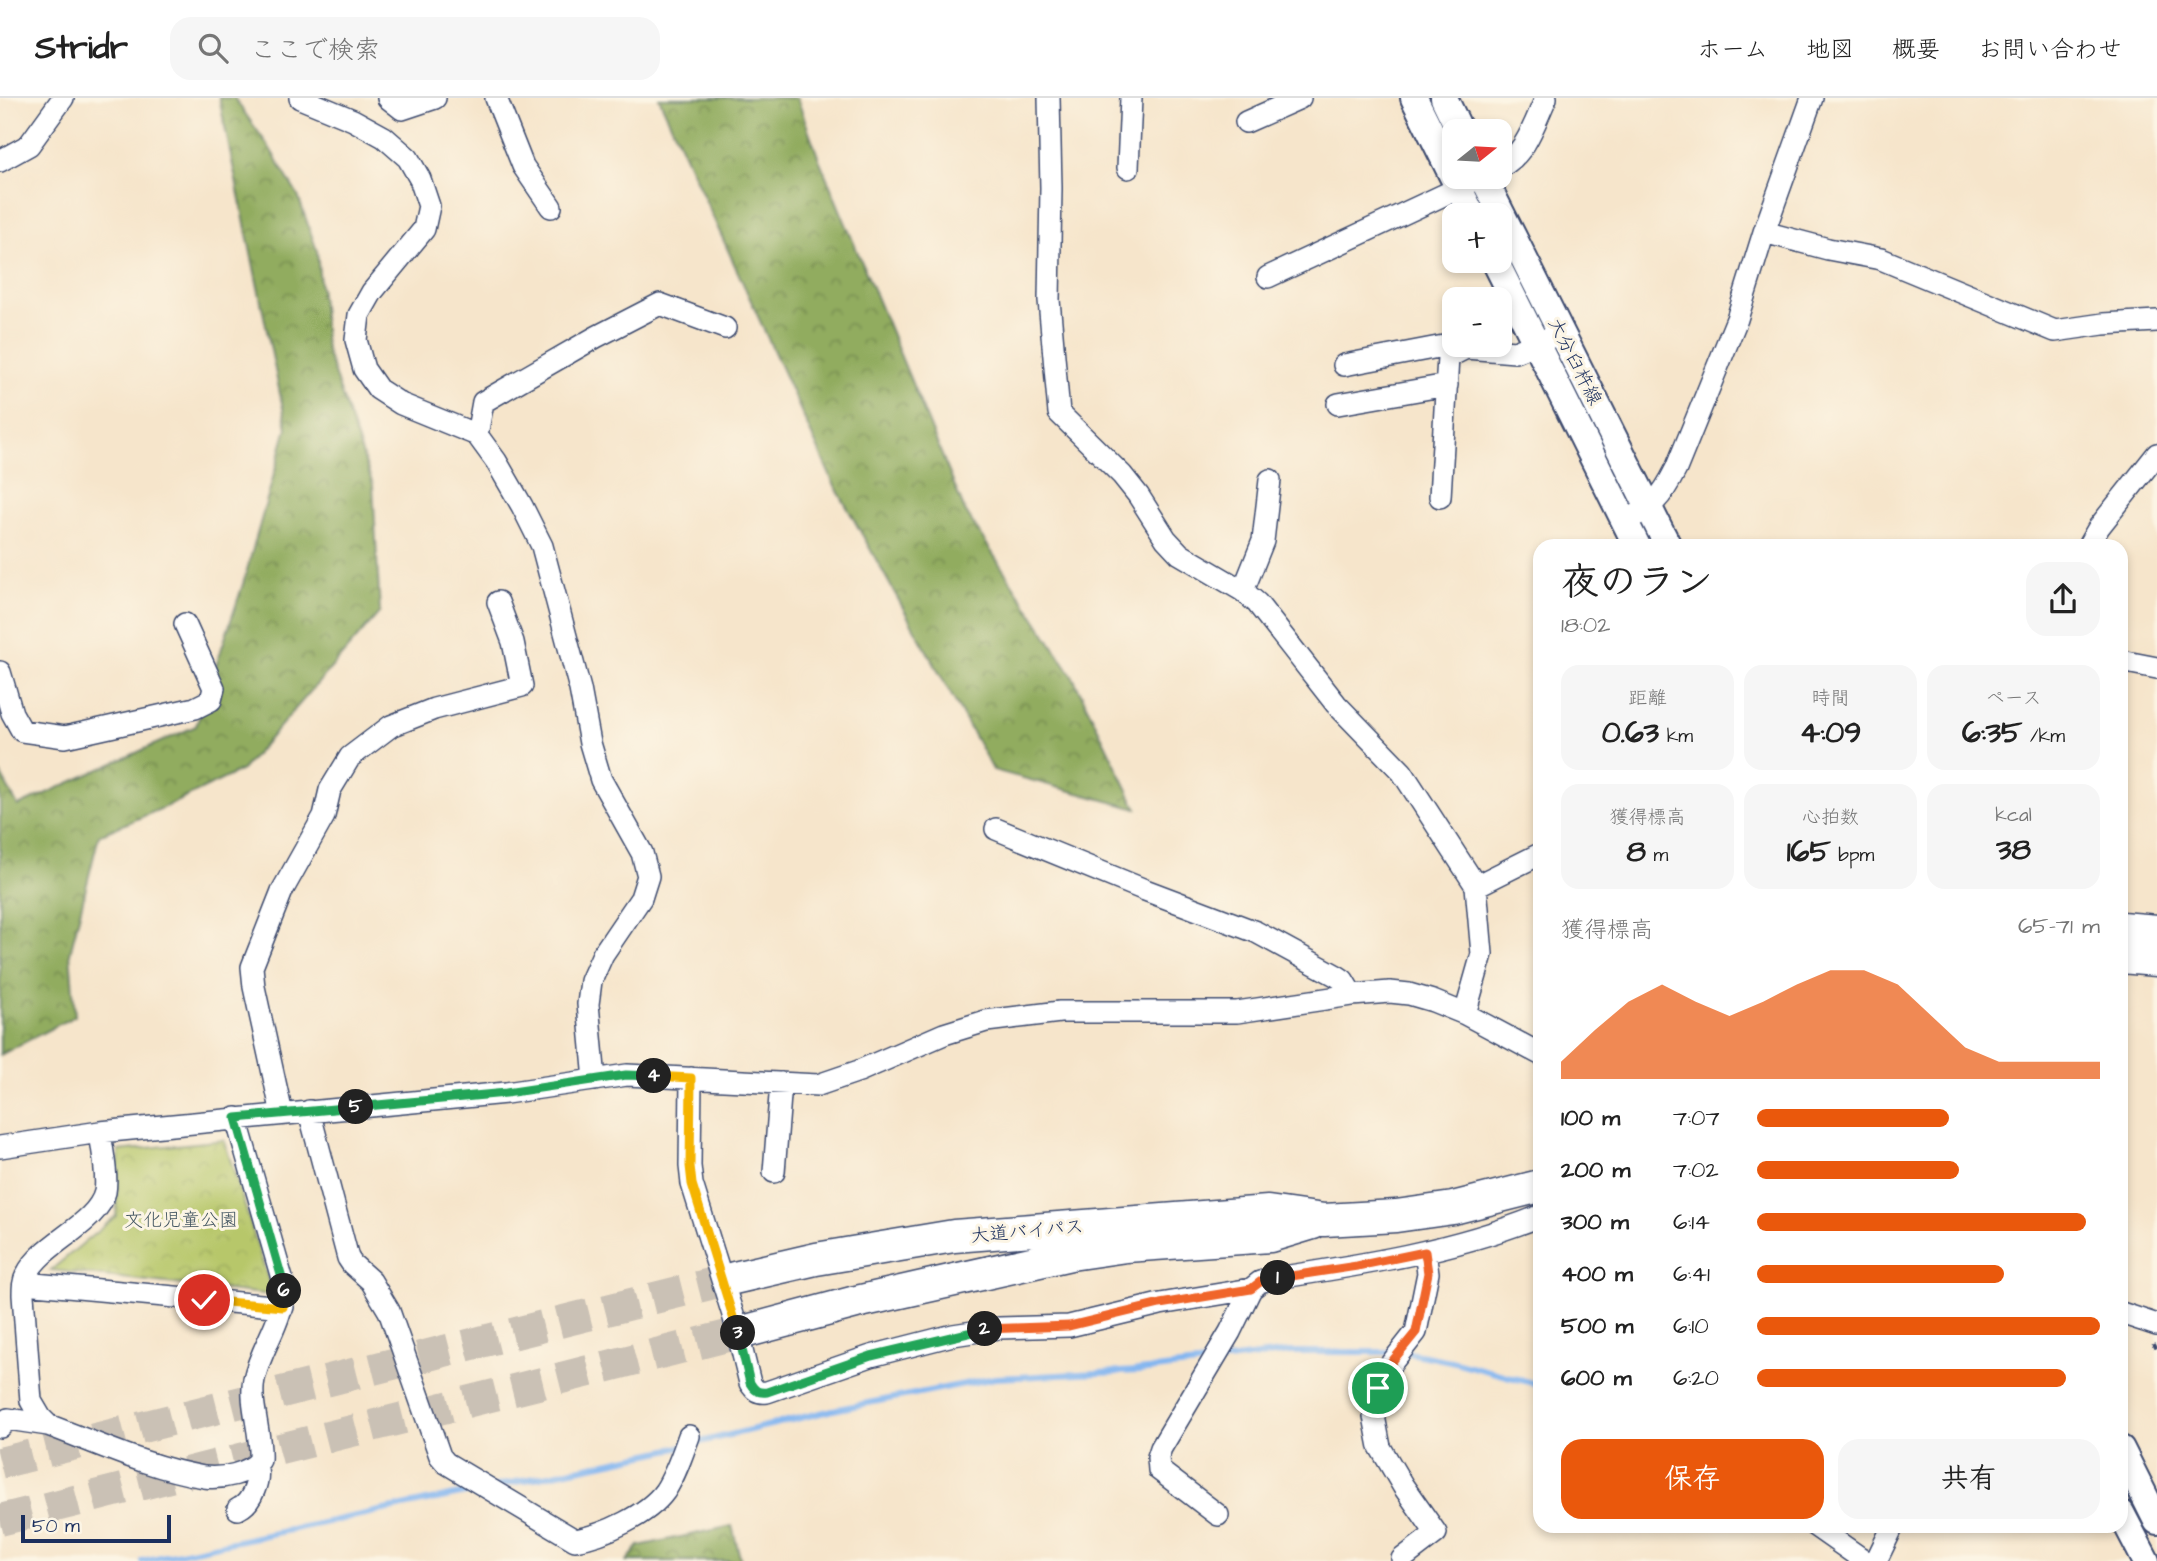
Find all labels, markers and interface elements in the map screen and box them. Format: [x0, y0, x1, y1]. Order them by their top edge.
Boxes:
search box [170, 17, 660, 80]
text: Stridr [35, 25, 128, 71]
icon: search [194, 29, 232, 67]
text: ここで検索 [250, 32, 380, 68]
text: ホーム [1697, 33, 1768, 67]
text: 地図 [1806, 33, 1854, 67]
text: 概要 [1892, 33, 1940, 67]
text: お問い合わせ [1978, 33, 2122, 67]
north arrow [1442, 119, 1512, 189]
map controls [1442, 119, 1512, 357]
button: + [1442, 203, 1512, 273]
button: − [1442, 287, 1512, 357]
street label: 大分臼杵線 [1541, 313, 1608, 410]
text: 夜のラン [1561, 557, 1713, 609]
button: share [2026, 562, 2100, 636]
text: 18:02 [1561, 609, 1610, 641]
text: 距離 [1628, 685, 1667, 712]
text: 時間 [1811, 685, 1850, 712]
text: ペース [1986, 685, 2041, 712]
text: 0.63 [1602, 712, 1659, 754]
text: 4:09 [1800, 712, 1861, 754]
text: 6:35 [1962, 712, 2022, 754]
text: km [1659, 723, 1693, 750]
text: /km [2022, 723, 2065, 750]
text: kcal [1995, 802, 2032, 829]
text: 獲得標高 [1609, 804, 1686, 831]
text: 心拍数 [1802, 804, 1859, 831]
text: 38 [1996, 829, 2031, 871]
text: 8 [1627, 831, 1646, 873]
text: 165 [1787, 831, 1831, 873]
text: m [1646, 842, 1668, 869]
text: bpm [1831, 842, 1874, 869]
text: 65–71 m [2018, 910, 2100, 942]
text: 獲得標高 [1561, 914, 1653, 946]
pin: 4 [636, 1058, 672, 1094]
text: 4 [647, 1062, 660, 1089]
pin: 5 [338, 1090, 374, 1124]
text: 5 [349, 1093, 362, 1120]
text: 100 m [1561, 1102, 1620, 1134]
text: 7:07 [1673, 1102, 1720, 1134]
text: 200 m [1561, 1154, 1630, 1186]
text: 7:02 [1673, 1154, 1719, 1186]
text: 300 m [1561, 1206, 1629, 1238]
text: 6:14 [1673, 1206, 1710, 1238]
park label: 文化児童公園 [124, 1207, 238, 1234]
street label: 大道バイパス [969, 1213, 1085, 1250]
text: 400 m [1561, 1258, 1633, 1290]
text: 6:41 [1673, 1258, 1710, 1290]
pin: 1 [1260, 1260, 1296, 1296]
text: 1 [1276, 1264, 1279, 1291]
pin [174, 1270, 234, 1330]
pin: 6 [266, 1274, 302, 1308]
text: 6 [278, 1277, 289, 1304]
icon: check [185, 1281, 223, 1319]
text: 500 m [1561, 1310, 1633, 1342]
text: 6:10 [1673, 1310, 1709, 1342]
pin: 2 [968, 1312, 1002, 1346]
text: 2 [979, 1315, 990, 1342]
pin: 3 [720, 1316, 756, 1350]
text: 3 [733, 1319, 742, 1346]
pin [1348, 1358, 1408, 1418]
text: 600 m [1561, 1362, 1632, 1394]
text: 6:20 [1673, 1362, 1719, 1394]
icon: arrive [1359, 1369, 1397, 1407]
button: 保存 [1561, 1439, 1824, 1519]
button: 共有 [1838, 1439, 2100, 1519]
scale bar [21, 1512, 172, 1544]
text: 50 m [32, 1513, 80, 1540]

